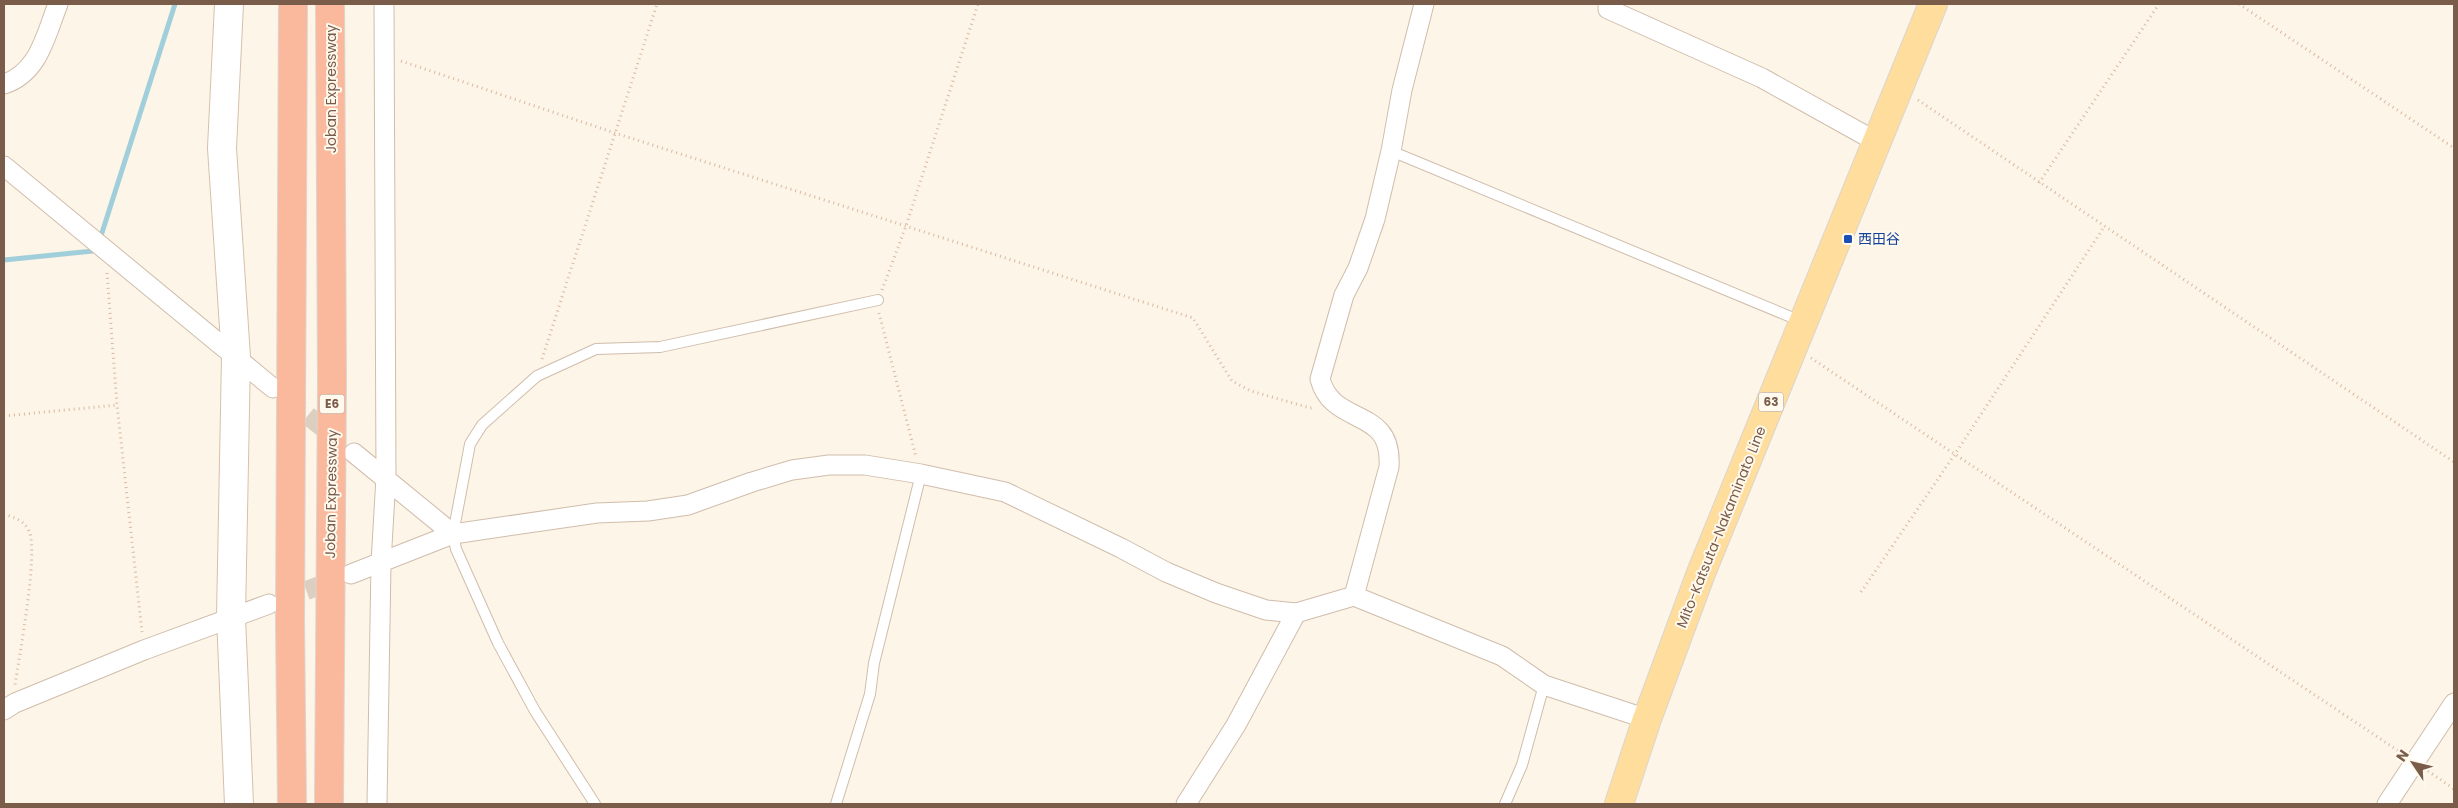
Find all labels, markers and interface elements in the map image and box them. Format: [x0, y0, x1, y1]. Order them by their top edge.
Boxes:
street label: Joban Expressway [321, 25, 341, 153]
place label: 西田谷 [1858, 229, 1900, 249]
marker: 西田谷 [1842, 233, 1854, 245]
road number: 63 [1758, 392, 1784, 412]
road number: E6 [320, 394, 344, 414]
street label: Mito-Katsuta-Nakaminato Line [1671, 423, 1771, 631]
street label: Joban Expressway [320, 429, 342, 559]
north arrow [2388, 738, 2438, 788]
text: N [2391, 745, 2414, 766]

